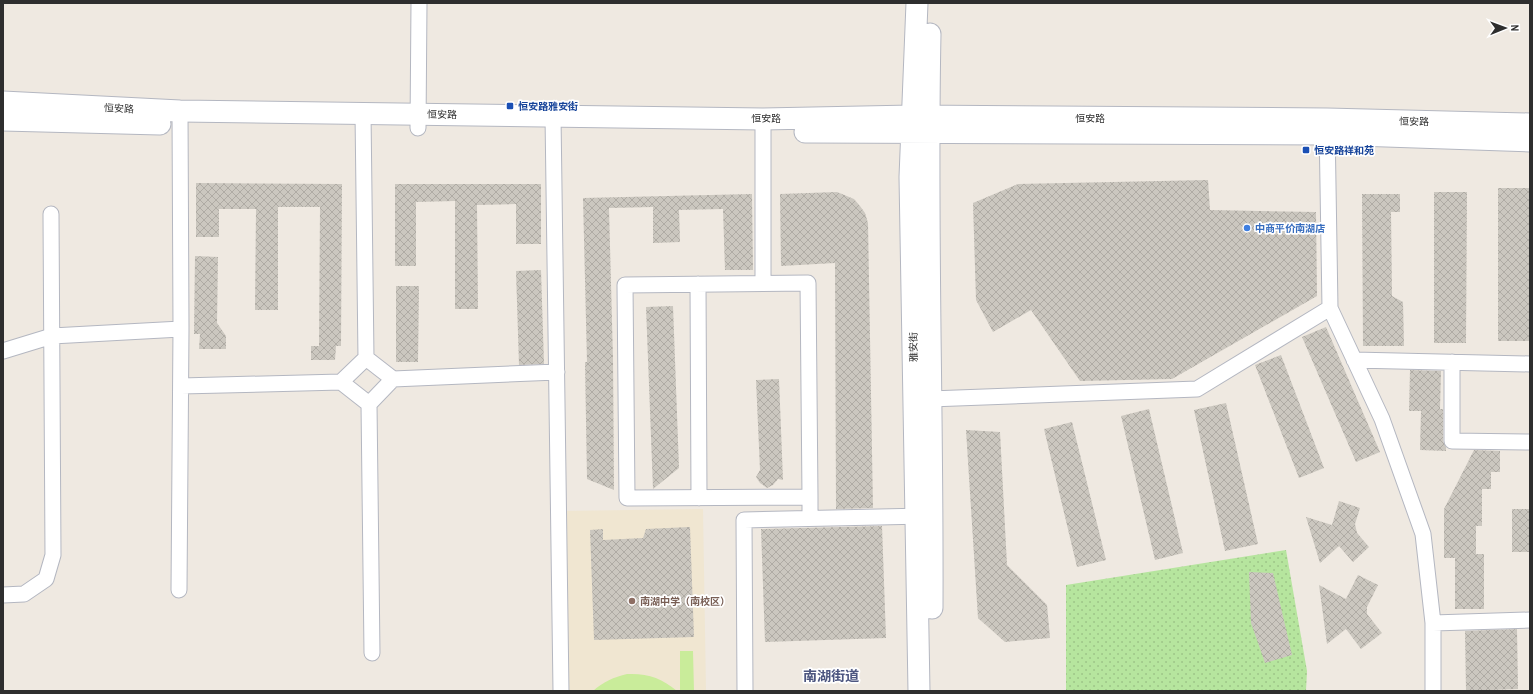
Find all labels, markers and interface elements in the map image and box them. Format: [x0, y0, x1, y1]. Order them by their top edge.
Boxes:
north arrow [1485, 8, 1525, 48]
text: N [1508, 24, 1522, 31]
place label: 恒安路雅安街 [518, 100, 578, 113]
street label: 恒安路 [104, 101, 134, 116]
marker: 恒安路雅安街 [505, 101, 515, 111]
street label: 恒安路 [427, 108, 457, 121]
street label: 恒安路 [751, 112, 781, 125]
street label: 恒安路 [1075, 112, 1105, 125]
street label: 恒安路 [1399, 115, 1429, 128]
place label: 恒安路祥和苑 [1314, 144, 1374, 157]
marker: 恒安路祥和苑 [1301, 145, 1311, 155]
place label: 中商平价南湖店 [1255, 222, 1325, 235]
marker: 中商平价南湖店 [1242, 223, 1252, 233]
street label: 雅安街 [907, 332, 920, 362]
place label: 南湖中学（南校区） [640, 595, 730, 608]
marker: 南湖中学（南校区） [627, 596, 637, 606]
district label: 南湖街道 [803, 667, 859, 685]

